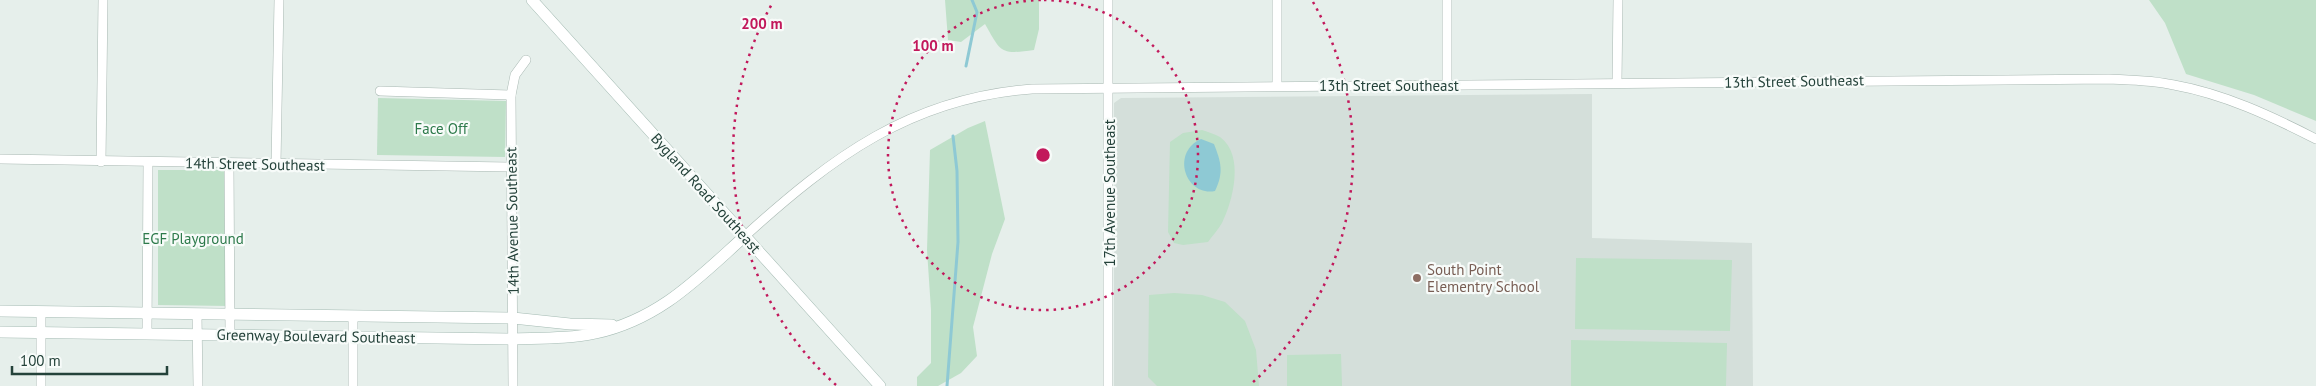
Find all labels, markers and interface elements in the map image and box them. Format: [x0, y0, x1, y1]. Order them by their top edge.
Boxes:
text: 200 m [741, 14, 783, 33]
text: 100 m [912, 36, 954, 55]
street label: 13th Street Southeast [1724, 70, 1864, 92]
street label: 13th Street Southeast [1319, 76, 1459, 95]
park label: Face Off [414, 119, 469, 138]
street label: 17th Avenue Southeast [1100, 119, 1119, 267]
street label: Bygland Road Southeast [647, 129, 765, 257]
centre of rings [1034, 146, 1052, 164]
street label: 14th Avenue Southeast [501, 147, 523, 295]
street label: 14th Street Southeast [185, 153, 325, 175]
park label: EGF Playground [142, 229, 244, 248]
place label: South Point Elementry School [1427, 260, 1540, 296]
marker: South Point Elementry School [1411, 272, 1423, 284]
street label: Greenway Boulevard Southeast [216, 325, 416, 347]
scale bar [12, 344, 168, 376]
text: 100 m [20, 351, 61, 370]

